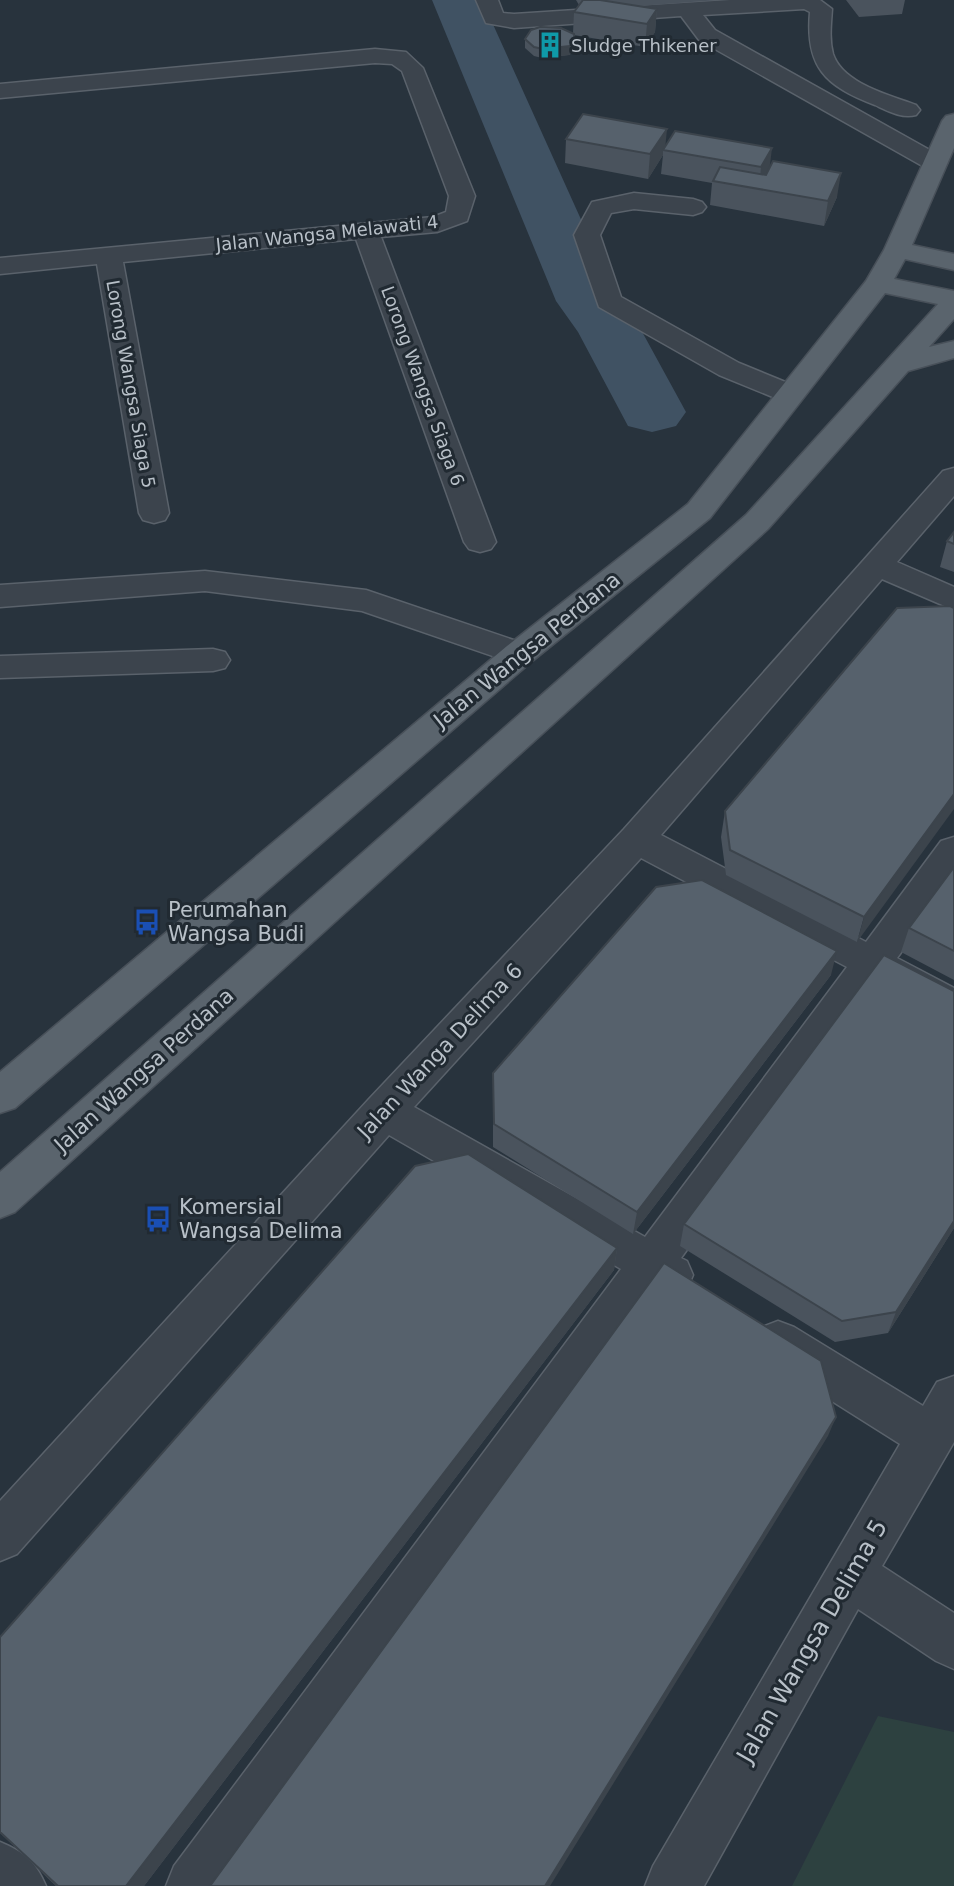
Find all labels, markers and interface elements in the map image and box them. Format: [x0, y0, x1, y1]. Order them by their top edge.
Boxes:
building icon: Sludge Thikener [535, 30, 565, 60]
place label: Sludge Thikener [571, 35, 717, 56]
street label: Jalan Wangsa Melawati 4 [214, 211, 439, 255]
street label: Lorong Wangsa Siaga 5 [102, 278, 160, 490]
street label: Lorong Wangsa Siaga 6 [377, 283, 469, 489]
street label: Jalan Wangsa Perdana [427, 567, 625, 734]
place label: Perumahan Wangsa Budi [168, 898, 304, 946]
bus stop icon: Perumahan Wangsa Budi [132, 907, 162, 937]
street label: Jalan Wanga Delima 6 [351, 959, 527, 1145]
street label: Jalan Wangsa Perdana [48, 983, 238, 1158]
place label: Komersial Wangsa Delima [179, 1195, 343, 1243]
bus stop icon: Komersial Wangsa Delima [143, 1204, 173, 1234]
street label: Jalan Wangsa Delima 5 [730, 1515, 893, 1769]

